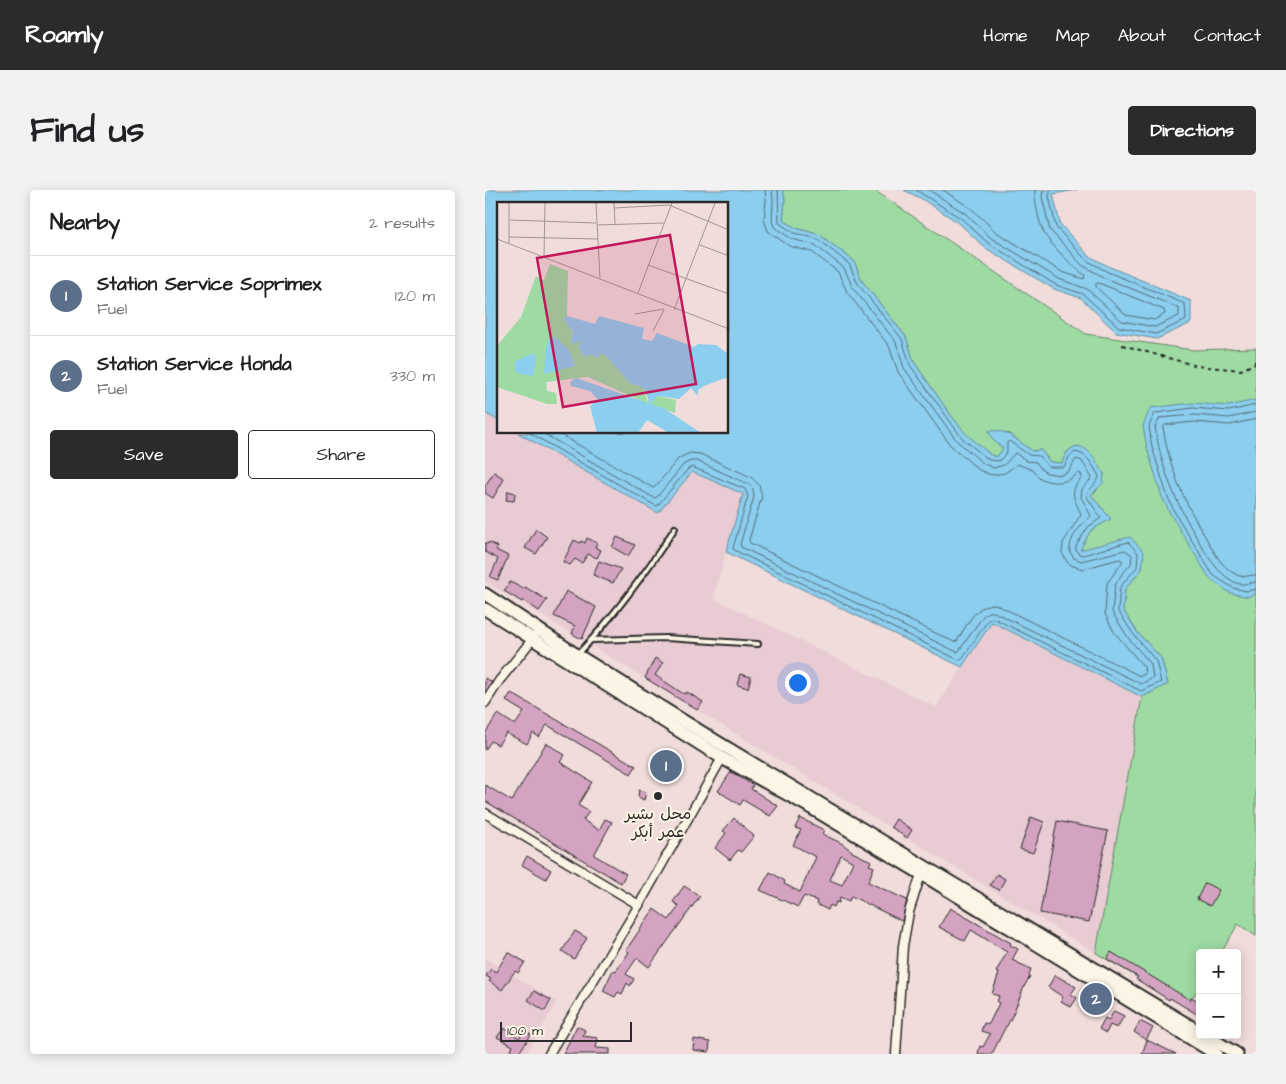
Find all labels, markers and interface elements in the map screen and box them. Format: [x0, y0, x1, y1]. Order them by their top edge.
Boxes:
text: Roamly [25, 18, 103, 52]
text: Home [983, 23, 1028, 48]
text: Map [1056, 23, 1090, 48]
text: About [1118, 23, 1166, 48]
text: Contact [1194, 23, 1261, 48]
text: Find us [30, 106, 144, 155]
button: Directions [1128, 106, 1256, 155]
inset map [497, 202, 729, 434]
text: Nearby [50, 208, 120, 237]
text: 2 results [369, 212, 435, 234]
text: Station Service Soprimex [97, 271, 321, 298]
text: 1 [65, 285, 67, 307]
text: 120 m [395, 285, 435, 307]
text: Fuel [97, 298, 127, 320]
text: Station Service Honda [97, 351, 292, 378]
text: 2 [61, 365, 71, 387]
text: 330 m [390, 365, 435, 387]
text: Fuel [97, 378, 127, 400]
button: Save [50, 430, 238, 479]
button: Share [248, 430, 435, 479]
your location [785, 670, 811, 696]
pin: 1 [650, 747, 682, 785]
marker: محل بشير عمر أبكر [652, 790, 664, 802]
place label: محل بشير عمر أبكر [623, 803, 691, 843]
map controls [1196, 949, 1241, 1039]
button: + [1196, 949, 1241, 994]
pin: 2 [1080, 980, 1112, 1018]
button: − [1196, 994, 1241, 1039]
scale bar [500, 1019, 633, 1042]
text: 100 m [507, 1021, 543, 1041]

